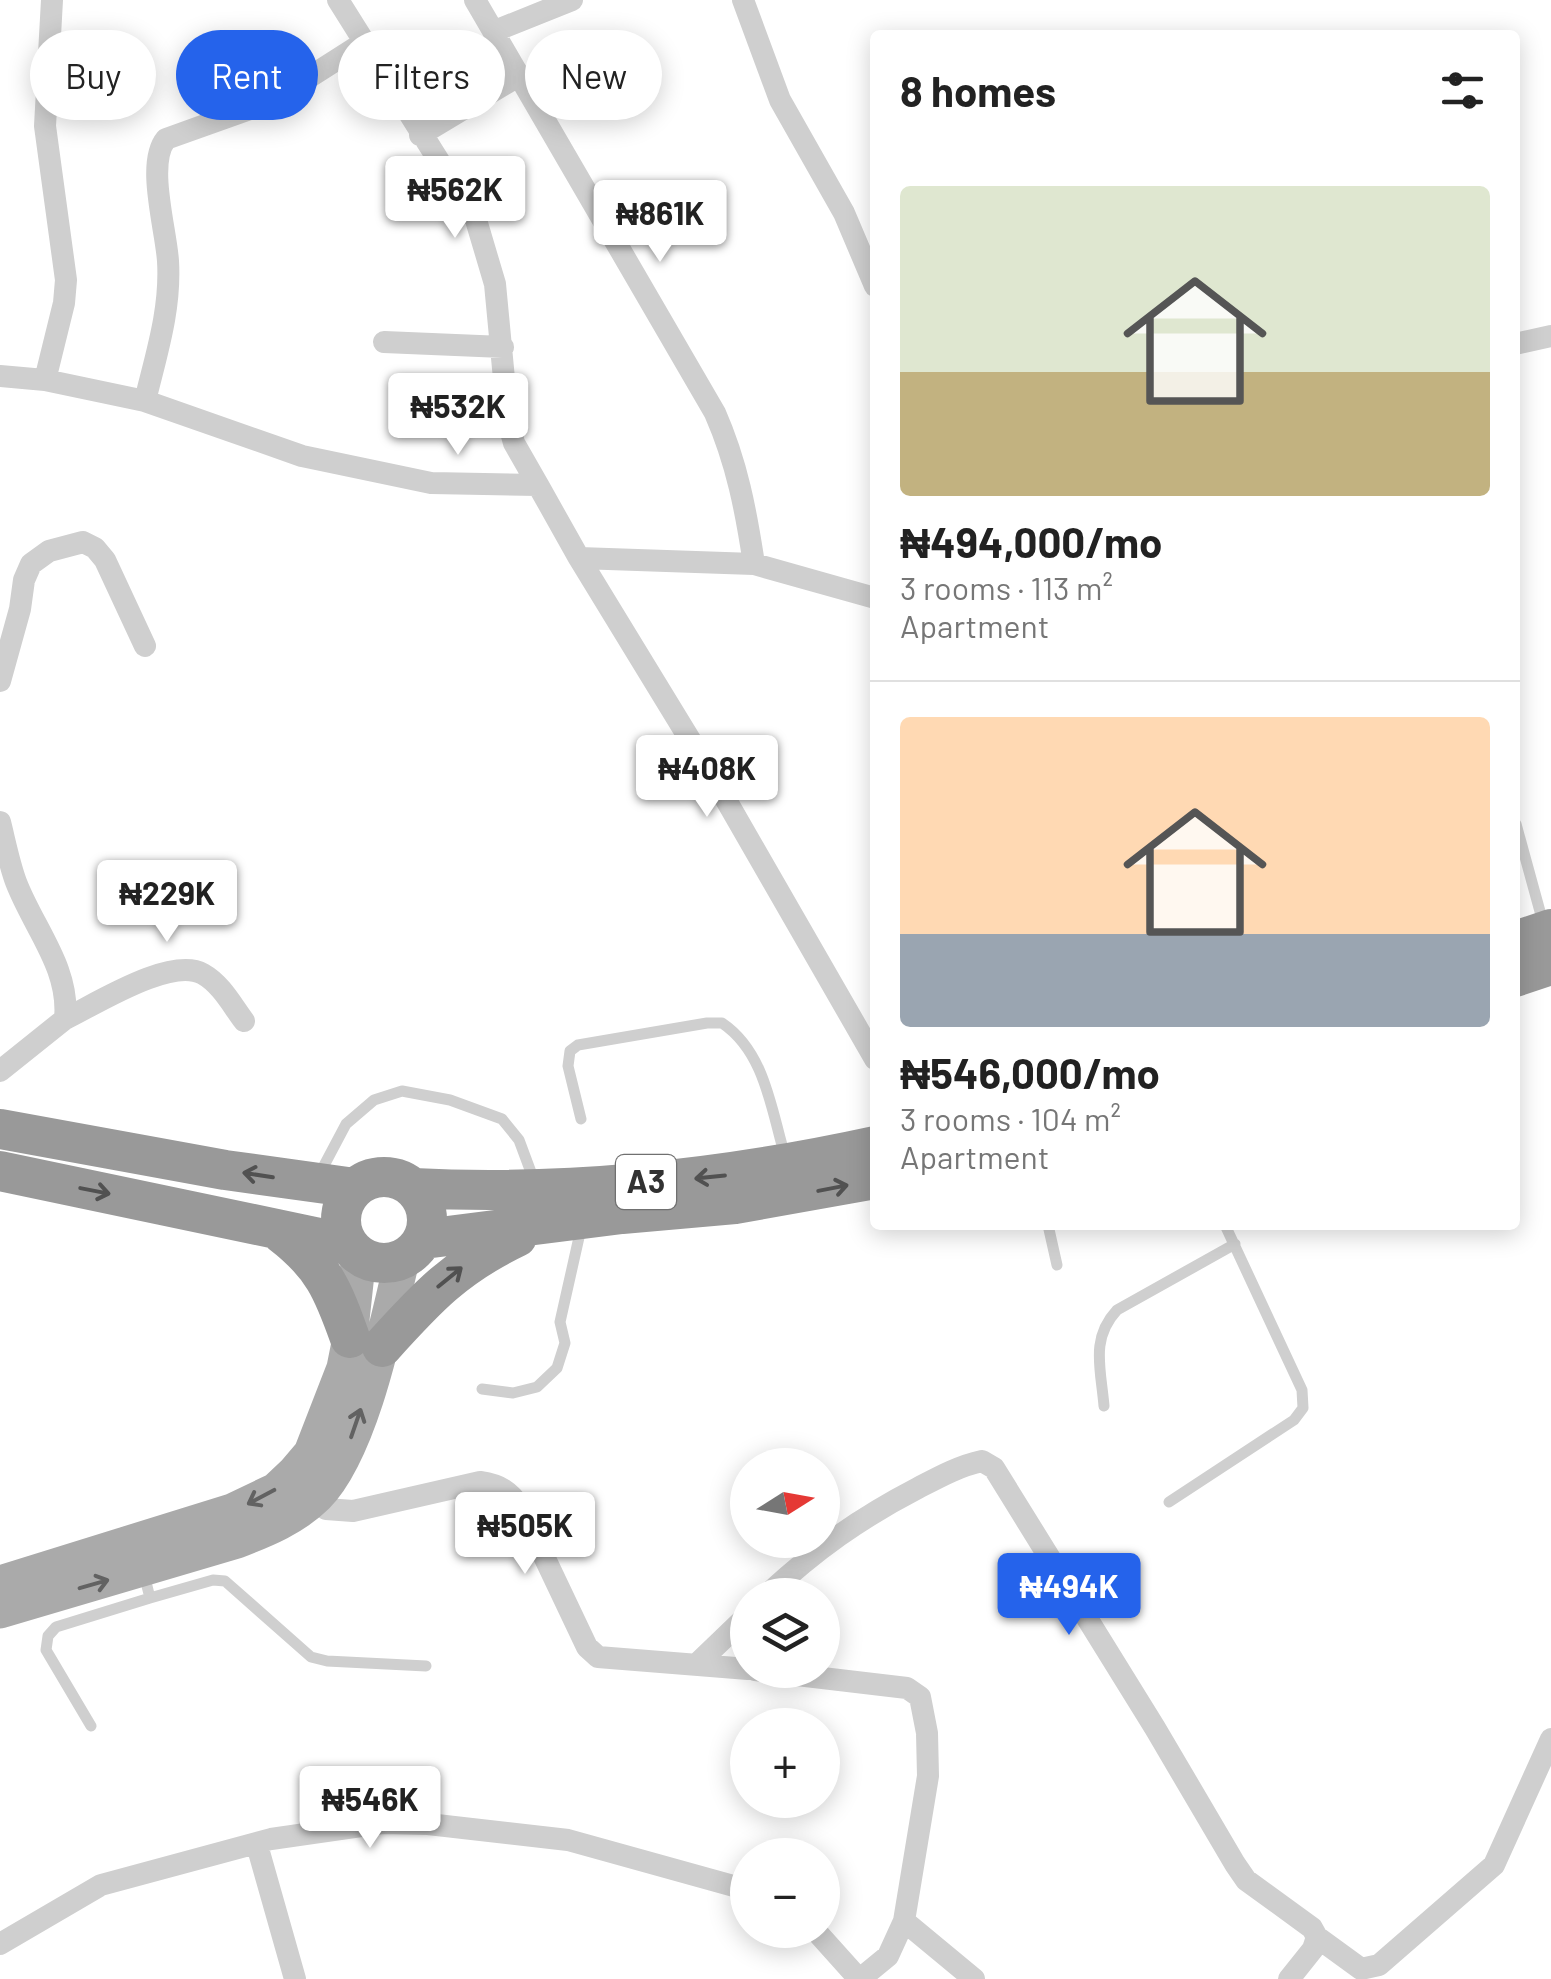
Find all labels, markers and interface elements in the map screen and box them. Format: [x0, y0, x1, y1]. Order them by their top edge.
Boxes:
chip: Buy [30, 30, 156, 120]
chip: Rent [176, 30, 318, 120]
chip: Filters [338, 30, 505, 120]
chip: New [525, 30, 662, 120]
icon: filters [1435, 63, 1490, 118]
text: 8 homes [900, 65, 1056, 115]
pin: ₦562K [385, 156, 525, 241]
text: ₦562K [407, 169, 503, 207]
pin: ₦861K [590, 180, 730, 265]
text: ₦861K [616, 193, 704, 231]
icon: home [1105, 251, 1285, 431]
pin: ₦532K [388, 373, 528, 458]
text: ₦532K [410, 386, 506, 424]
text: ₦494,000/mo [900, 516, 1162, 566]
text: 3 rooms · 113 m² [900, 568, 1113, 606]
text: Apartment [900, 606, 1049, 644]
pin: ₦408K [637, 735, 777, 820]
text: ₦408K [658, 748, 756, 786]
icon: home [1105, 782, 1285, 962]
pin: ₦229K [97, 860, 237, 945]
text: ₦229K [119, 873, 215, 911]
text: ₦546,000/mo [900, 1047, 1160, 1097]
text: 3 rooms · 104 m² [900, 1099, 1121, 1137]
text: Apartment [900, 1137, 1049, 1175]
road number: A3 [616, 1155, 676, 1209]
one-way arrow [243, 1165, 275, 1184]
one-way arrow [695, 1167, 727, 1186]
one-way arrow [816, 1178, 849, 1197]
one-way arrow [79, 1182, 111, 1201]
one-way arrow [436, 1266, 462, 1288]
one-way arrow [348, 1409, 366, 1440]
north arrow [730, 1448, 840, 1558]
map controls [730, 1448, 840, 1948]
one-way arrow [247, 1488, 277, 1507]
pin: ₦505K [455, 1492, 595, 1577]
text: ₦505K [477, 1505, 573, 1543]
pin: ₦494K [999, 1553, 1139, 1638]
text: ₦494K [1020, 1566, 1118, 1604]
one-way arrow [78, 1574, 109, 1592]
button: layers [730, 1578, 840, 1688]
button: + [730, 1708, 840, 1818]
pin: ₦546K [300, 1766, 440, 1851]
text: ₦546K [322, 1779, 418, 1817]
button: − [730, 1838, 840, 1948]

